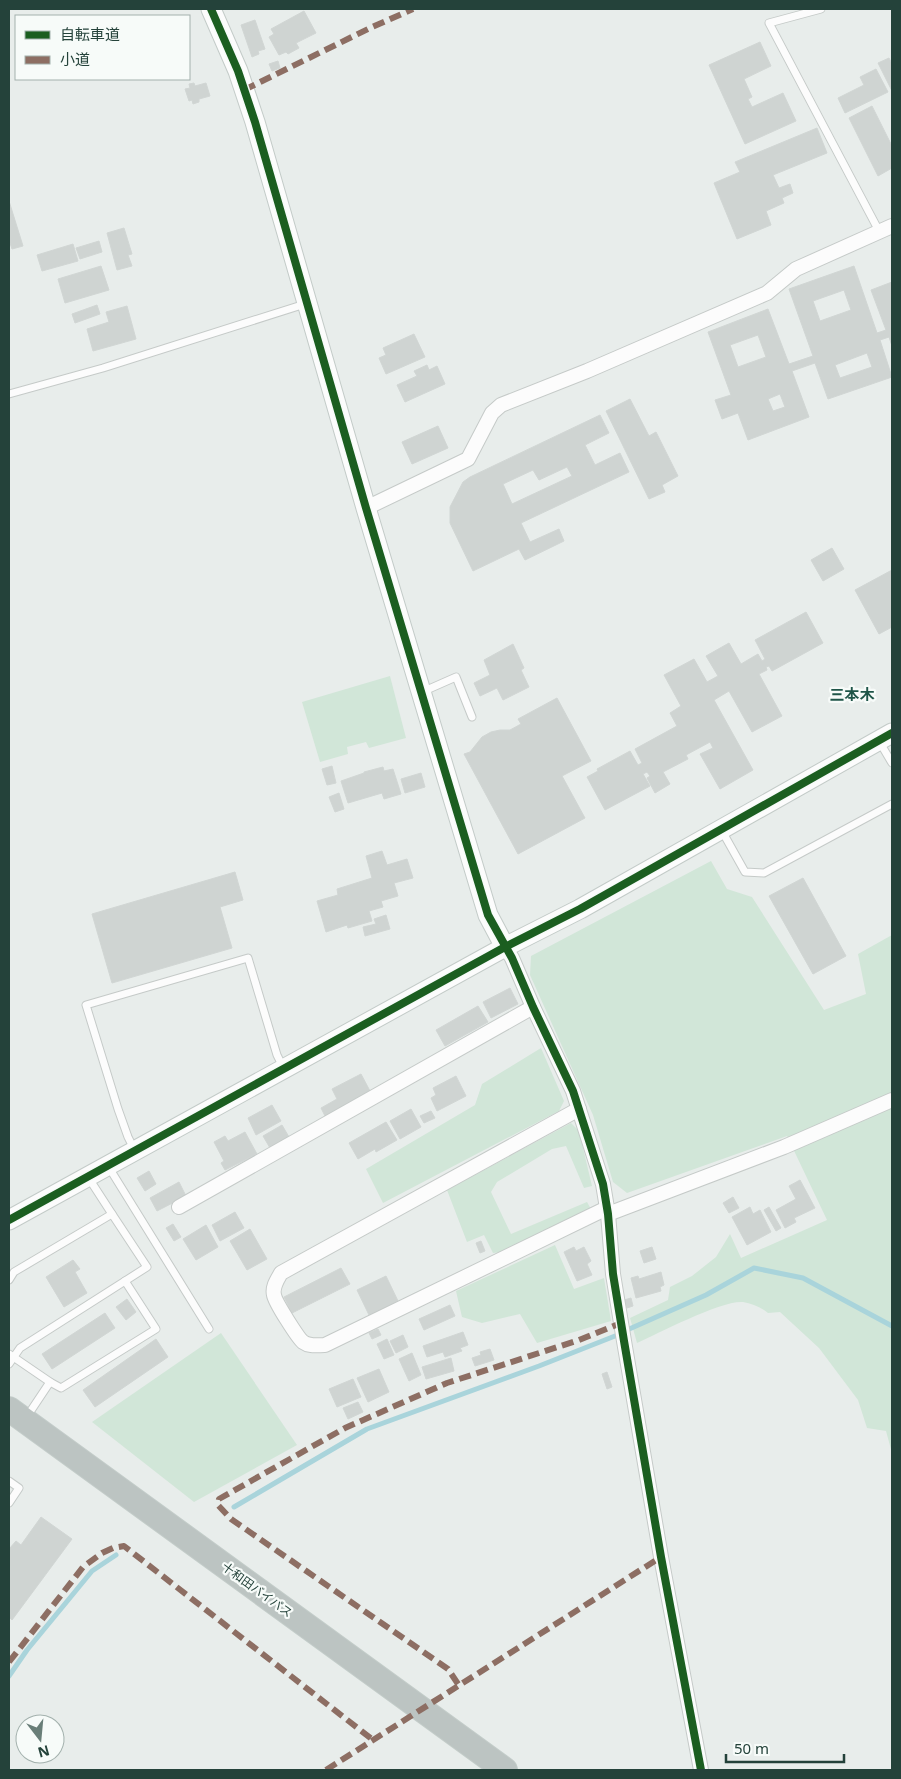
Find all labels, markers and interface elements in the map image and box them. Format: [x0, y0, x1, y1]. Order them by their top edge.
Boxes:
legend [15, 15, 190, 80]
text: 自転車道 [60, 24, 120, 44]
text: 小道 [60, 49, 90, 69]
district label: 三本木 [829, 684, 875, 704]
street label: 十和田バイパス [218, 1558, 296, 1621]
north arrow [15, 1714, 65, 1764]
scale bar [726, 1732, 844, 1764]
text: 50 m [734, 1738, 769, 1758]
text: N [36, 1741, 52, 1763]

